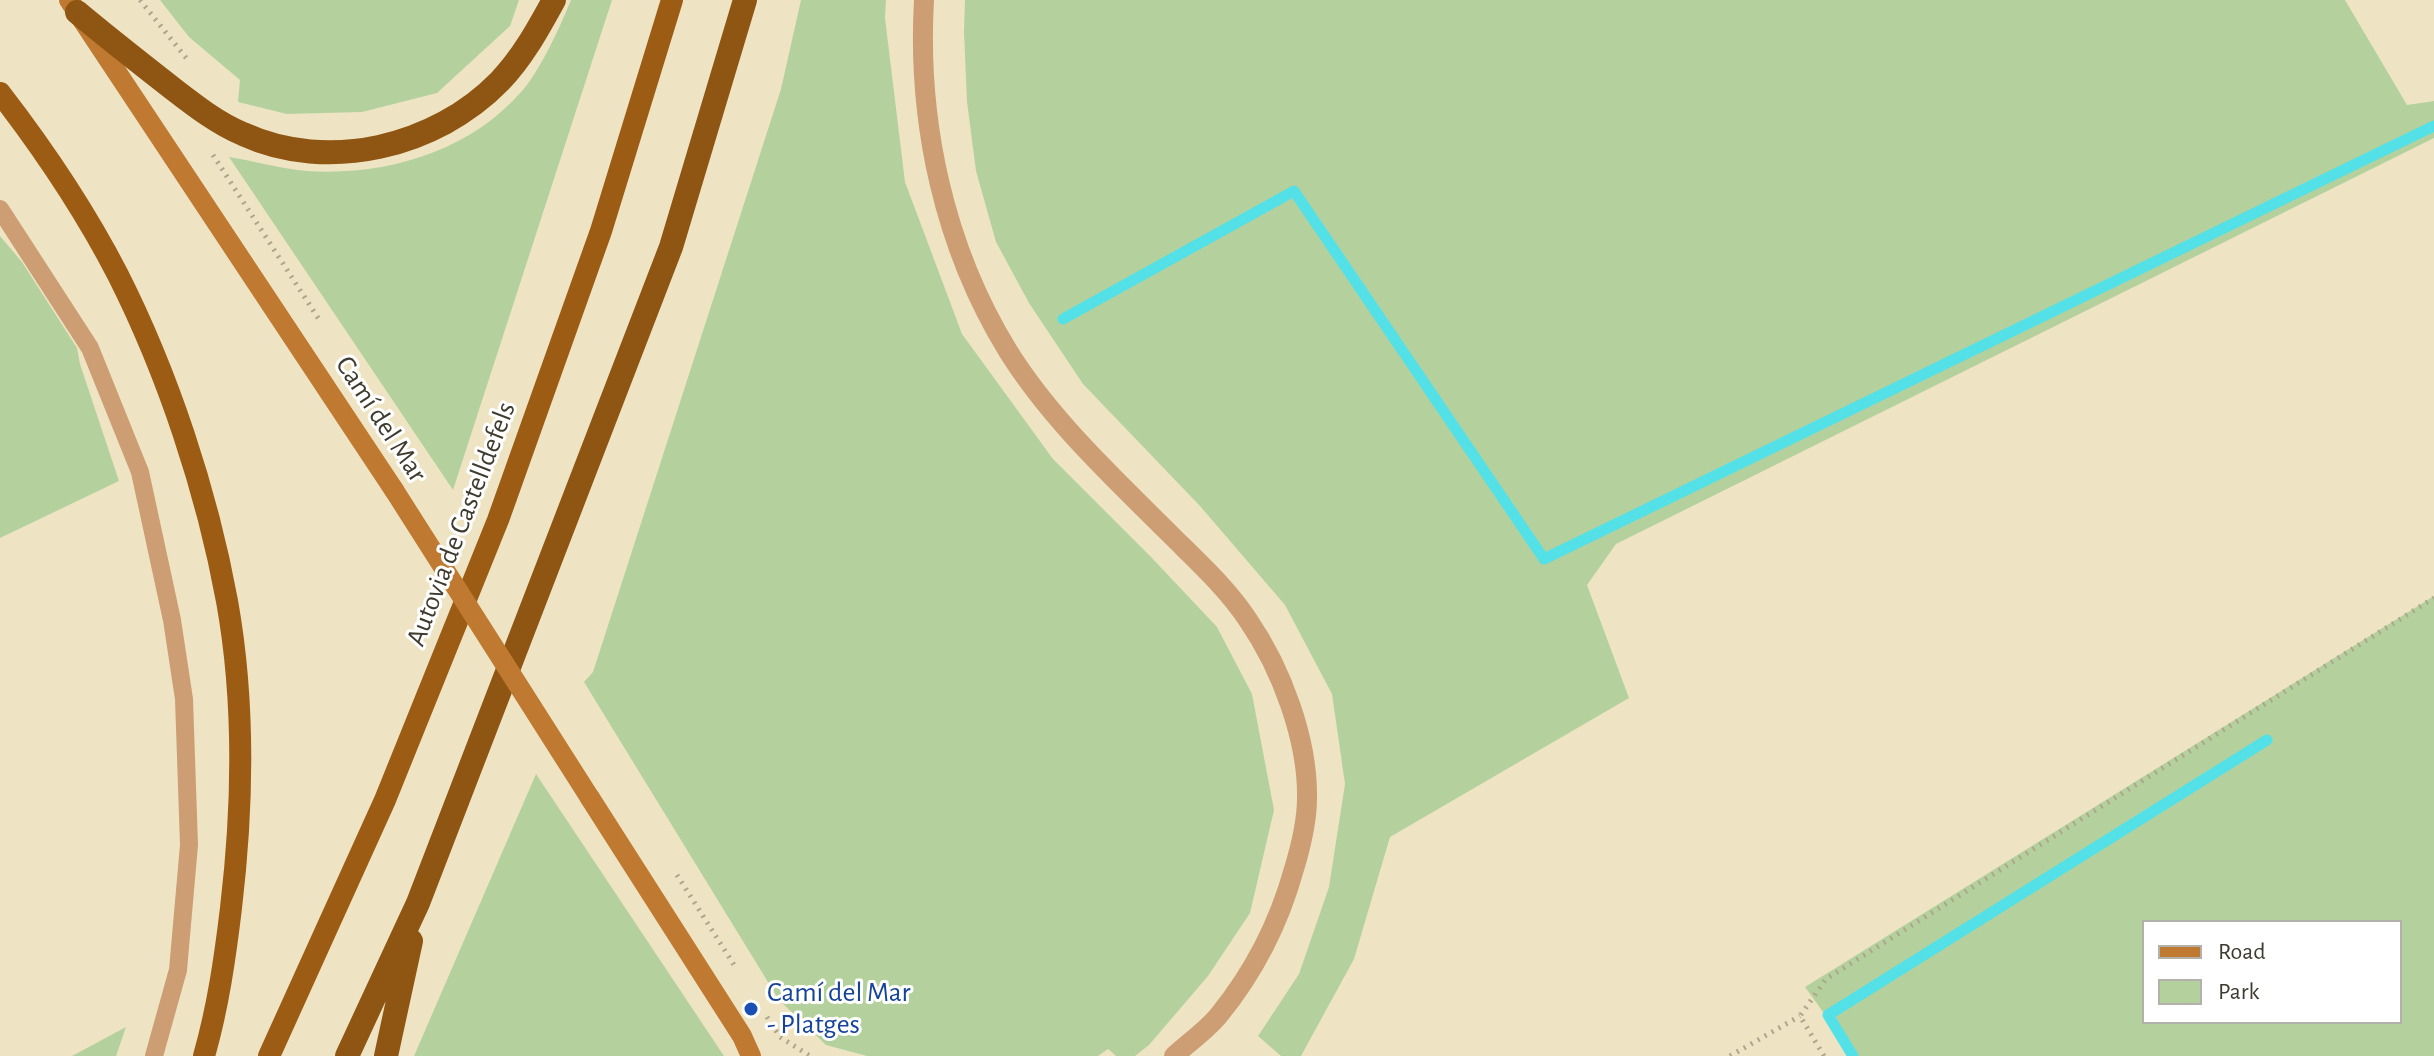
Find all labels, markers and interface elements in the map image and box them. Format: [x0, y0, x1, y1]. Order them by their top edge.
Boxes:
street label: Camí del Mar [328, 350, 434, 488]
street label: Autovia de Castelldefels [399, 397, 523, 651]
legend [2142, 920, 2402, 1024]
text: Road [2218, 940, 2266, 964]
place label: Camí del Mar - Platges [767, 976, 910, 1042]
text: Park [2218, 980, 2259, 1004]
marker: Camí del Mar - Platges [742, 1000, 760, 1018]

